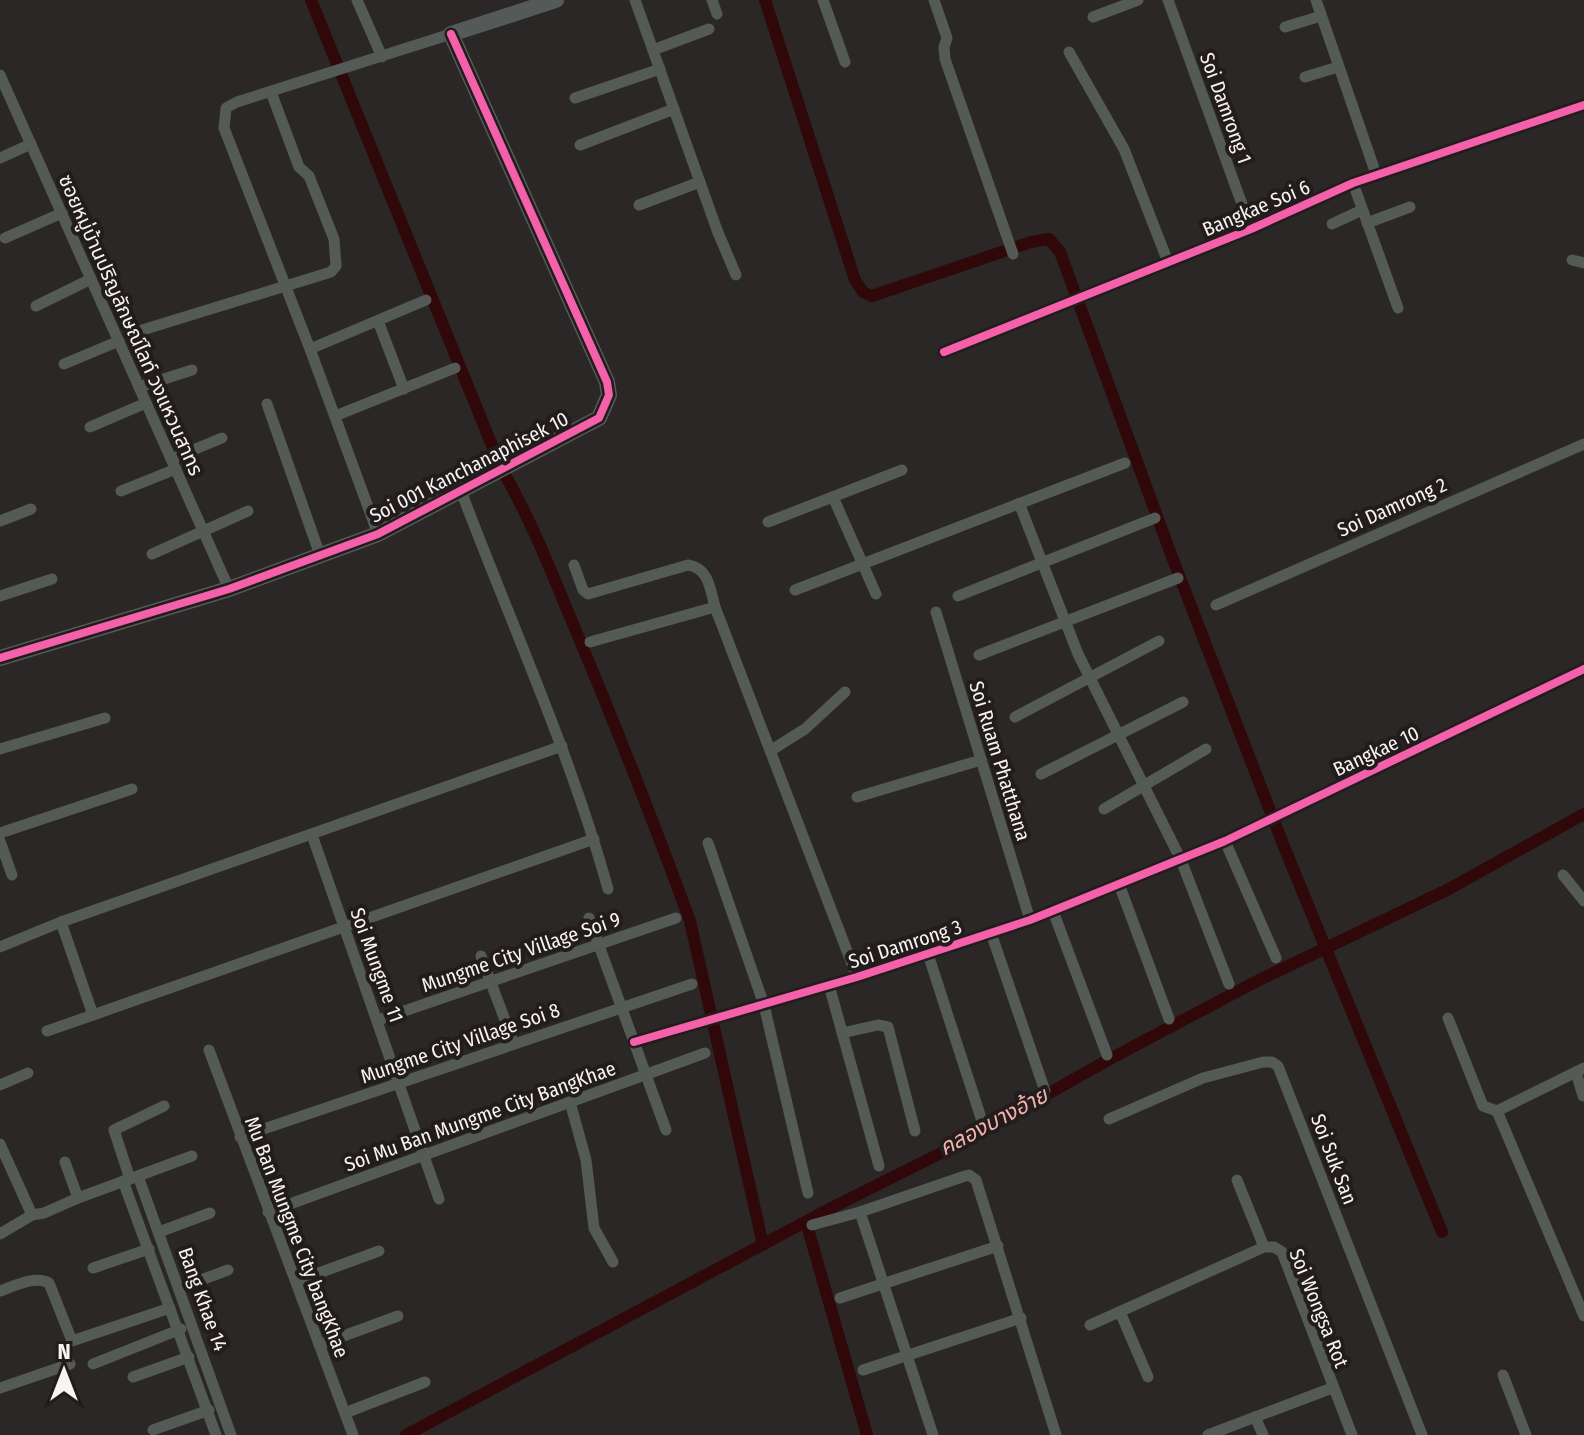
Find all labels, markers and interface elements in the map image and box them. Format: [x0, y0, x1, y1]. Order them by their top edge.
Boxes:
street label: Soi Damrong 1 [1195, 49, 1257, 167]
street label: ซอยหมู่บ้านปริญลักษณ์ไลท์ วงแหวนสาทร [53, 171, 208, 480]
street label: Bangkae Soi 6 [1199, 175, 1313, 241]
street label: Soi 001 Kanchanaphisek 10 [366, 406, 572, 528]
street label: Soi Damrong 2 [1334, 472, 1451, 542]
street label: Soi Ruam Phatthana [964, 678, 1036, 844]
street label: Bangkae 10 [1329, 721, 1423, 781]
street label: Soi Mungme 11 [345, 904, 409, 1026]
street label: Mungme City Village Soi 9 [418, 907, 624, 997]
street label: Soi Damrong 3 [845, 914, 965, 974]
street label: Mungme City Village Soi 8 [357, 998, 563, 1088]
street label: Soi Mu Ban Mungme City BangKhae [341, 1056, 619, 1176]
water label: คลองบางอ้าย [934, 1081, 1054, 1161]
street label: Soi Suk San [1306, 1110, 1362, 1208]
street label: Mu Ban Mungme City bangKhae [240, 1113, 354, 1361]
street label: Bang Khae 14 [173, 1244, 233, 1354]
street label: Soi Wongsa Rot [1284, 1245, 1354, 1371]
north arrow [24, 1331, 104, 1411]
text: N [57, 1338, 71, 1365]

